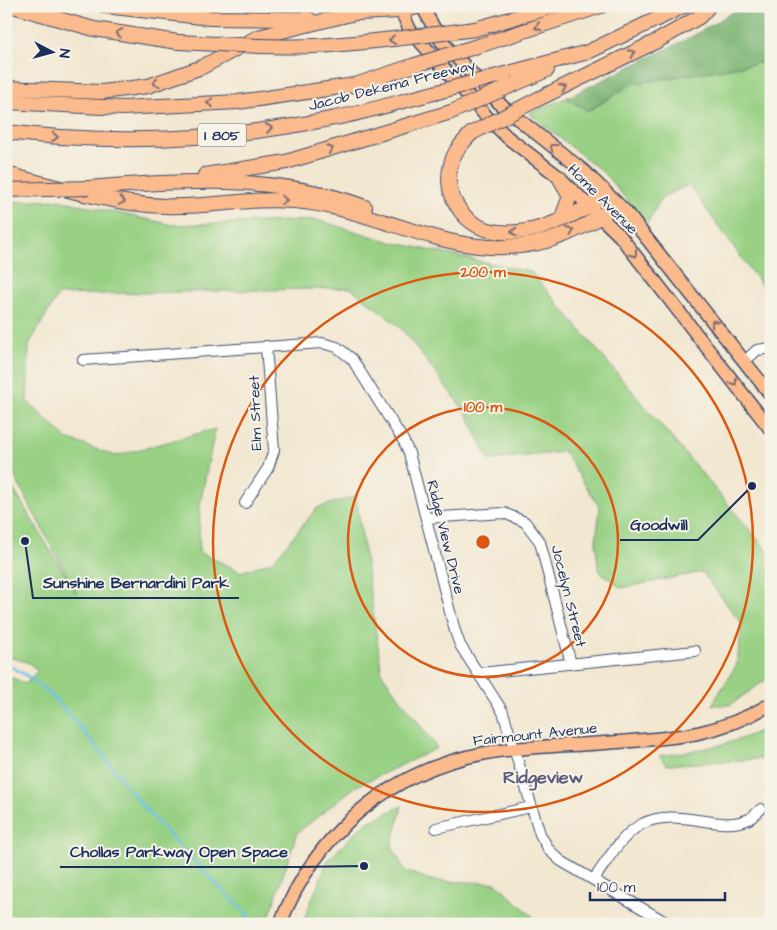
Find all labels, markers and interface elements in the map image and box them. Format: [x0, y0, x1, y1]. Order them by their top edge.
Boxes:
one-way arrow [534, 21, 542, 31]
north arrow [28, 28, 78, 78]
one-way arrow [115, 28, 123, 38]
one-way arrow [387, 34, 395, 45]
text: N [54, 48, 74, 59]
one-way arrow [627, 49, 636, 59]
street label: Jacob Dekema Freeway [306, 55, 478, 117]
one-way arrow [153, 77, 161, 87]
one-way arrow [558, 84, 567, 94]
one-way arrow [206, 98, 214, 109]
one-way arrow [265, 123, 273, 134]
road number: I 805 [198, 124, 246, 146]
one-way arrow [51, 131, 59, 142]
one-way arrow [325, 145, 333, 155]
one-way arrow [550, 145, 559, 153]
street label: Home Avenue [563, 159, 643, 239]
one-way arrow [280, 195, 288, 206]
one-way arrow [117, 196, 126, 206]
one-way arrow [510, 227, 518, 237]
one-way arrow [566, 227, 575, 238]
one-way arrow [628, 248, 636, 257]
text: 200 m [459, 262, 506, 283]
one-way arrow [712, 320, 720, 329]
street label: Elm Street [244, 375, 267, 451]
one-way arrow [728, 376, 736, 385]
text: 100 m [464, 397, 503, 418]
street label: Ridge View Drive [420, 478, 470, 596]
callout: Goodwill [620, 509, 698, 540]
text: Goodwill [630, 514, 688, 536]
centre of rings [474, 533, 492, 551]
street label: Jocelyn Street [545, 543, 591, 650]
callout: Sunshine Bernardini Park [33, 567, 239, 598]
text: Sunshine Bernardini Park [42, 572, 229, 594]
street label: Fairmount Avenue [472, 718, 598, 751]
district label: Ridgeview [503, 765, 584, 791]
callout: Chollas Parkway Open Space [60, 836, 298, 867]
text: Chollas Parkway Open Space [70, 841, 288, 864]
scale bar [590, 870, 724, 902]
text: 100 m [597, 877, 636, 898]

